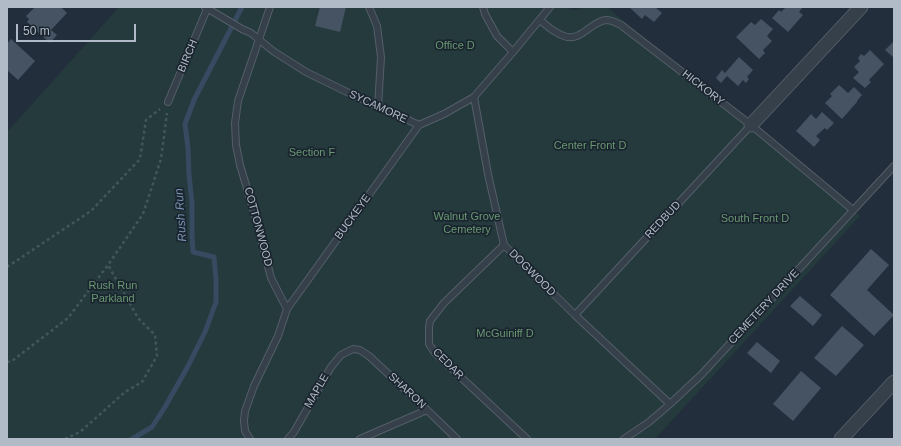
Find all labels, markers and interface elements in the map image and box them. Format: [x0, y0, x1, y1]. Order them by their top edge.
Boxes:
scale bar [18, 16, 138, 42]
text: 50 m [23, 24, 50, 38]
street label: BIRCH [175, 38, 201, 74]
park label: Office D [435, 39, 475, 53]
street label: HICKORY [679, 67, 727, 109]
street label: SYCAMORE [347, 88, 409, 126]
park label: Center Front D [554, 139, 626, 153]
park label: Section F [289, 146, 335, 160]
street label: COTTONWOOD [241, 186, 275, 268]
water label: Rush Run [172, 188, 190, 242]
street label: BUCKEYE [332, 192, 374, 242]
street label: REDBUD [642, 199, 684, 241]
park label: Walnut Grove Cemetery [434, 210, 500, 236]
park label: South Front D [721, 212, 789, 226]
street label: DOGWOOD [506, 247, 558, 299]
street label: CEMETERY DRIVE [726, 267, 802, 347]
park label: Rush Run Parkland [89, 279, 137, 305]
park label: McGuiniff D [476, 327, 534, 341]
street label: CEDAR [430, 346, 466, 382]
street label: SHARON [385, 370, 429, 412]
street label: MAPLE [302, 372, 332, 410]

